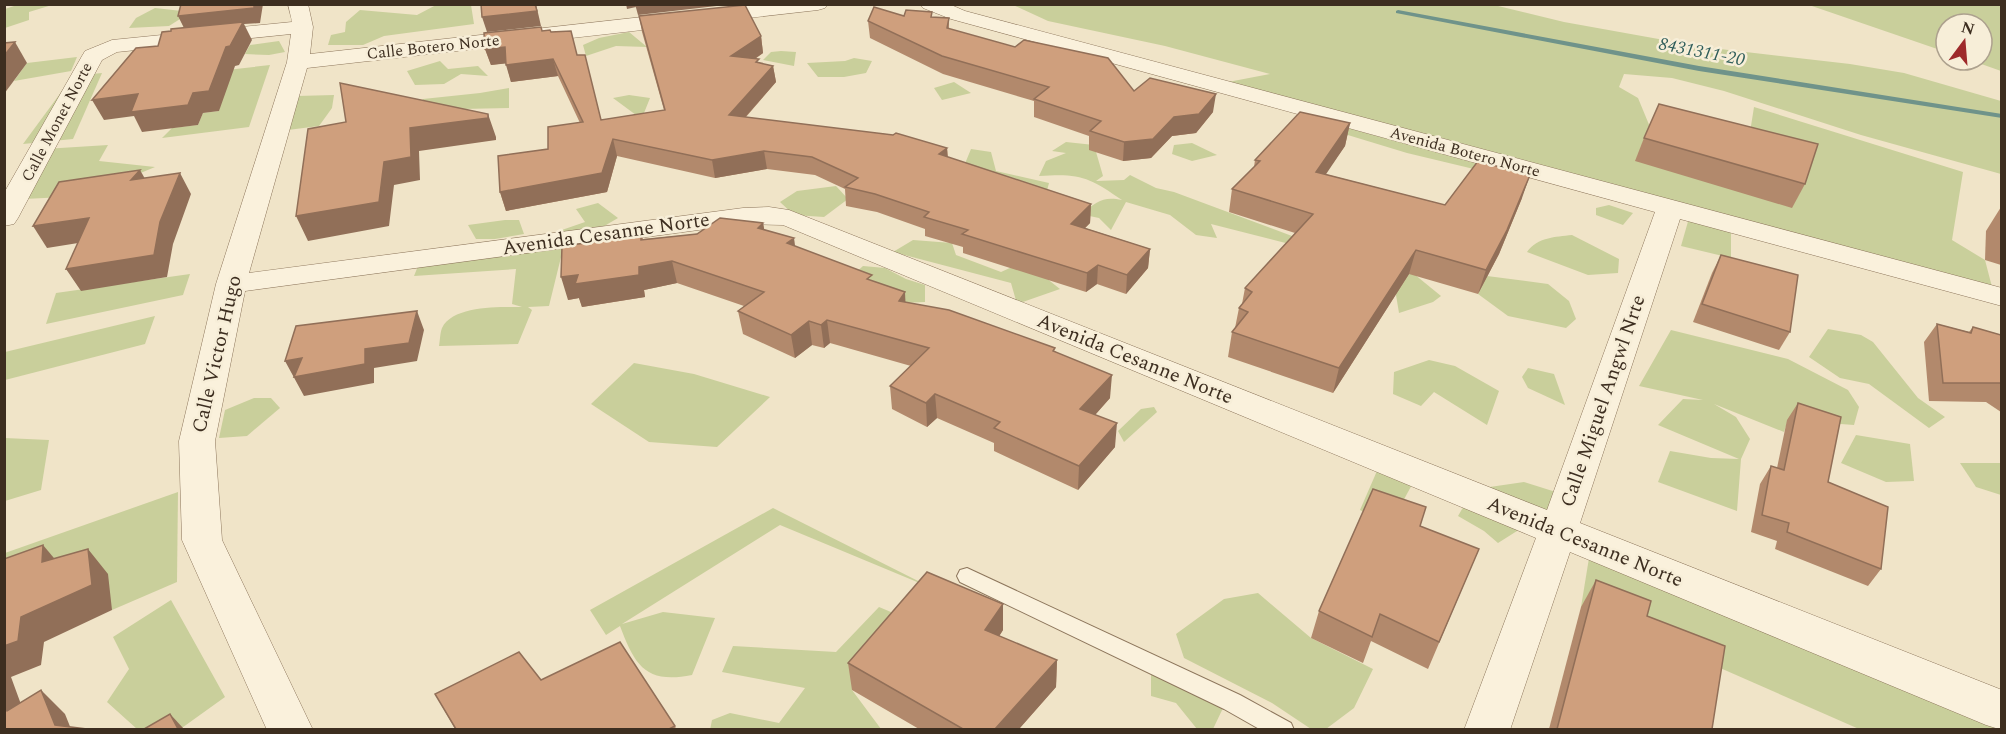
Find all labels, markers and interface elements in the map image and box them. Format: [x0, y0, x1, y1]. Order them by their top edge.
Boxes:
north arrow [1934, 12, 1994, 72]
text: N [1958, 15, 1977, 42]
street label: Calle Botero Norte [365, 28, 501, 66]
water label: 8431311-20 [1657, 30, 1747, 74]
street label: Calle Monet Norte [15, 58, 99, 186]
street label: Avenida Botero Norte [1387, 120, 1543, 184]
street label: Avenida Cesanne Norte [500, 205, 712, 263]
street label: Calle Victor Hugo [184, 272, 250, 436]
street label: Calle Miguel Angwl Nrte [1553, 291, 1653, 511]
street label: Avenida Cesanne Norte [1032, 306, 1238, 412]
street label: Avenida Cesanne Norte [1482, 489, 1688, 595]

